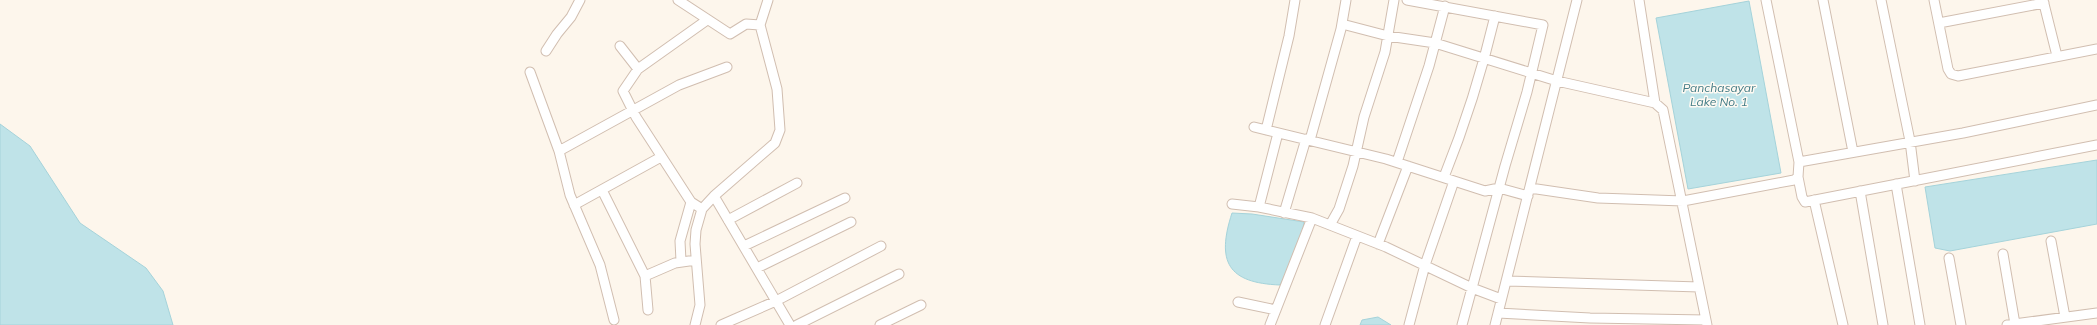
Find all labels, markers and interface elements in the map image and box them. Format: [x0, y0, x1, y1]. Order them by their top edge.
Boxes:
water label: Panchasayar Lake No. 1 [1683, 80, 1756, 109]

